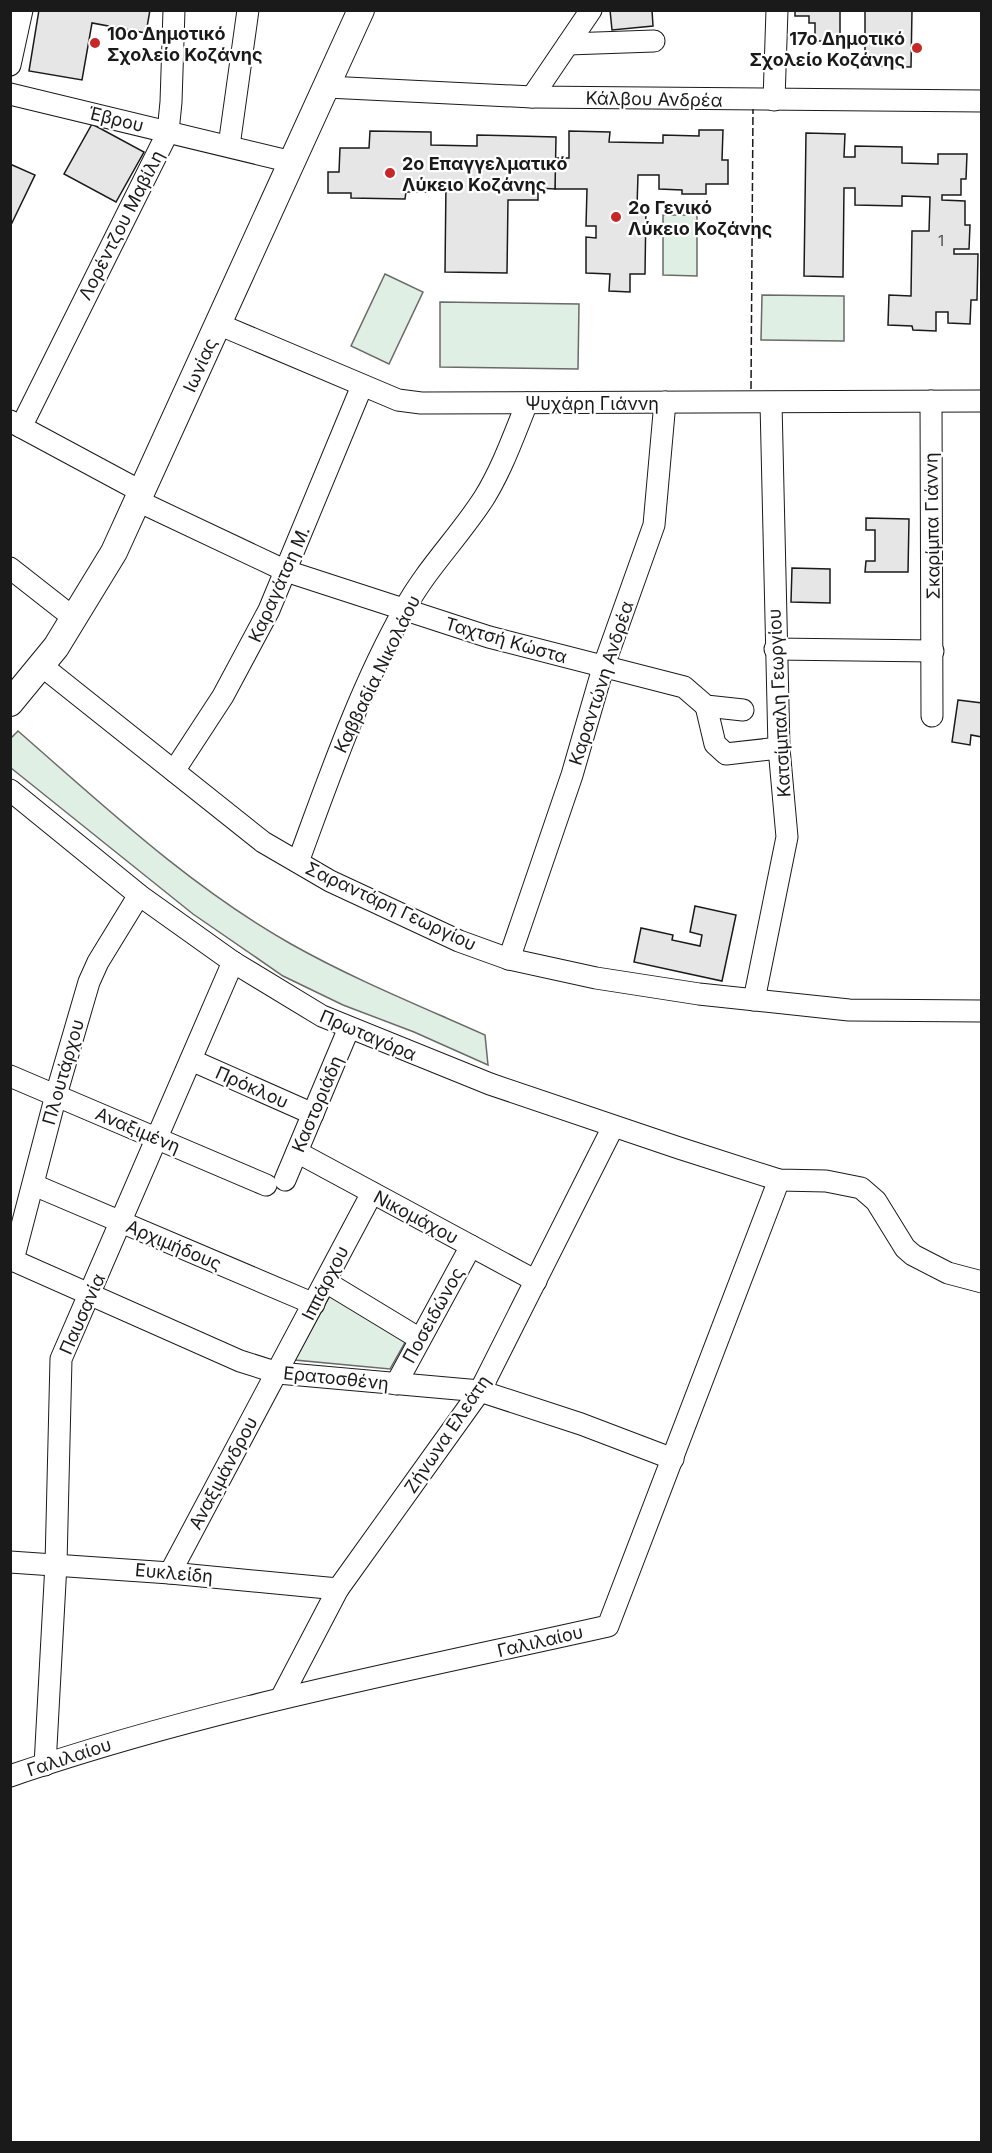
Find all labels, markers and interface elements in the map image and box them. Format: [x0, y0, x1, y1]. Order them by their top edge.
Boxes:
place label: 10ο Δημοτικό Σχολείο Κοζάνης [107, 23, 263, 65]
place label: 17ο Δημοτικό Σχολείο Κοζάνης [749, 28, 905, 70]
marker: 10ο Δημοτικό Σχολείο Κοζάνης [88, 36, 102, 50]
marker: 17ο Δημοτικό Σχολείο Κοζάνης [910, 41, 924, 55]
street label: Κάλβου Ανδρέα [585, 87, 723, 111]
street label: Έβρου [86, 102, 146, 136]
street label: Λορέντζου Μαβίλη [74, 147, 168, 303]
place label: 2ο Επαγγελματικό Λύκειο Κοζάνης [402, 153, 567, 195]
marker: 2ο Επαγγελματικό Λύκειο Κοζάνης [383, 166, 397, 180]
place label: 2ο Γενικό Λύκειο Κοζάνης [628, 197, 772, 239]
marker: 2ο Γενικό Λύκειο Κοζάνης [609, 210, 623, 224]
house number: 1 [938, 231, 944, 250]
street label: Ιωνίας [179, 335, 221, 395]
street label: Ψυχάρη Γιάννη [525, 393, 659, 414]
street label: Σκαρίμπα Γιάννη [920, 452, 944, 600]
street label: Καραγάτση Μ. [244, 523, 314, 645]
street label: Καββαδία Νικολάου [330, 592, 424, 756]
street label: Καραντώνη Ανδρέα [565, 598, 637, 768]
street label: Κατσίμπαλη Γεωργίου [764, 608, 794, 798]
street label: Ταχτσή Κώστα [443, 613, 569, 667]
street label: Σαραντάρη Γεωργίου [302, 857, 480, 955]
street label: Πρωταγόρα [317, 1005, 419, 1065]
street label: Πλουτάρχου [38, 1017, 88, 1127]
street label: Καστοριάδη [287, 1053, 347, 1155]
street label: Πρόκλου [212, 1062, 292, 1112]
street label: Αναξιμένη [93, 1103, 183, 1157]
street label: Νικομάχου [370, 1186, 462, 1248]
street label: Αρχιμήδους [123, 1215, 225, 1275]
street label: Ιππάρχου [297, 1242, 353, 1324]
street label: Ποσειδώνος [398, 1263, 468, 1367]
street label: Παυσανία [55, 1270, 109, 1358]
street label: Ερατοσθένη [282, 1362, 390, 1394]
street label: Ζήνωνα Ελεάτη [400, 1371, 494, 1497]
street label: Αναξιμάνδρου [185, 1413, 261, 1533]
street label: Ευκλείδη [134, 1559, 214, 1587]
street label: Γαλιλαίου [495, 1621, 585, 1661]
street label: Γαλιλαίου [24, 1734, 114, 1780]

